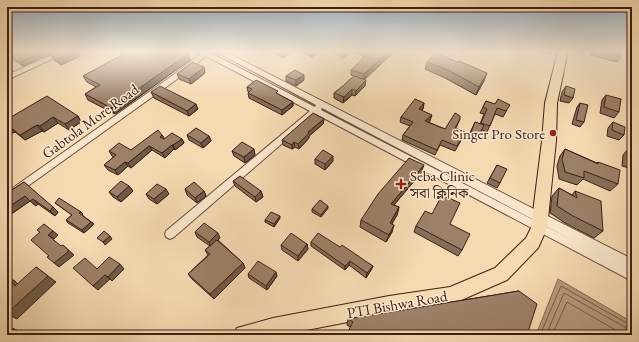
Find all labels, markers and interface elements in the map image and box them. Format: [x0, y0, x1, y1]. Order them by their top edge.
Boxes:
street label: Gabtola More Road [38, 79, 142, 162]
place label: Singer Pro Store [452, 124, 545, 143]
marker: Singer Pro Store [548, 128, 558, 138]
place label: Seba Clinic সবা ক্লিনিক [409, 166, 475, 202]
marker: Seba Clinic সবা ক্লিনিক [395, 178, 407, 190]
street label: PTI Bishwa Road [345, 286, 449, 322]

